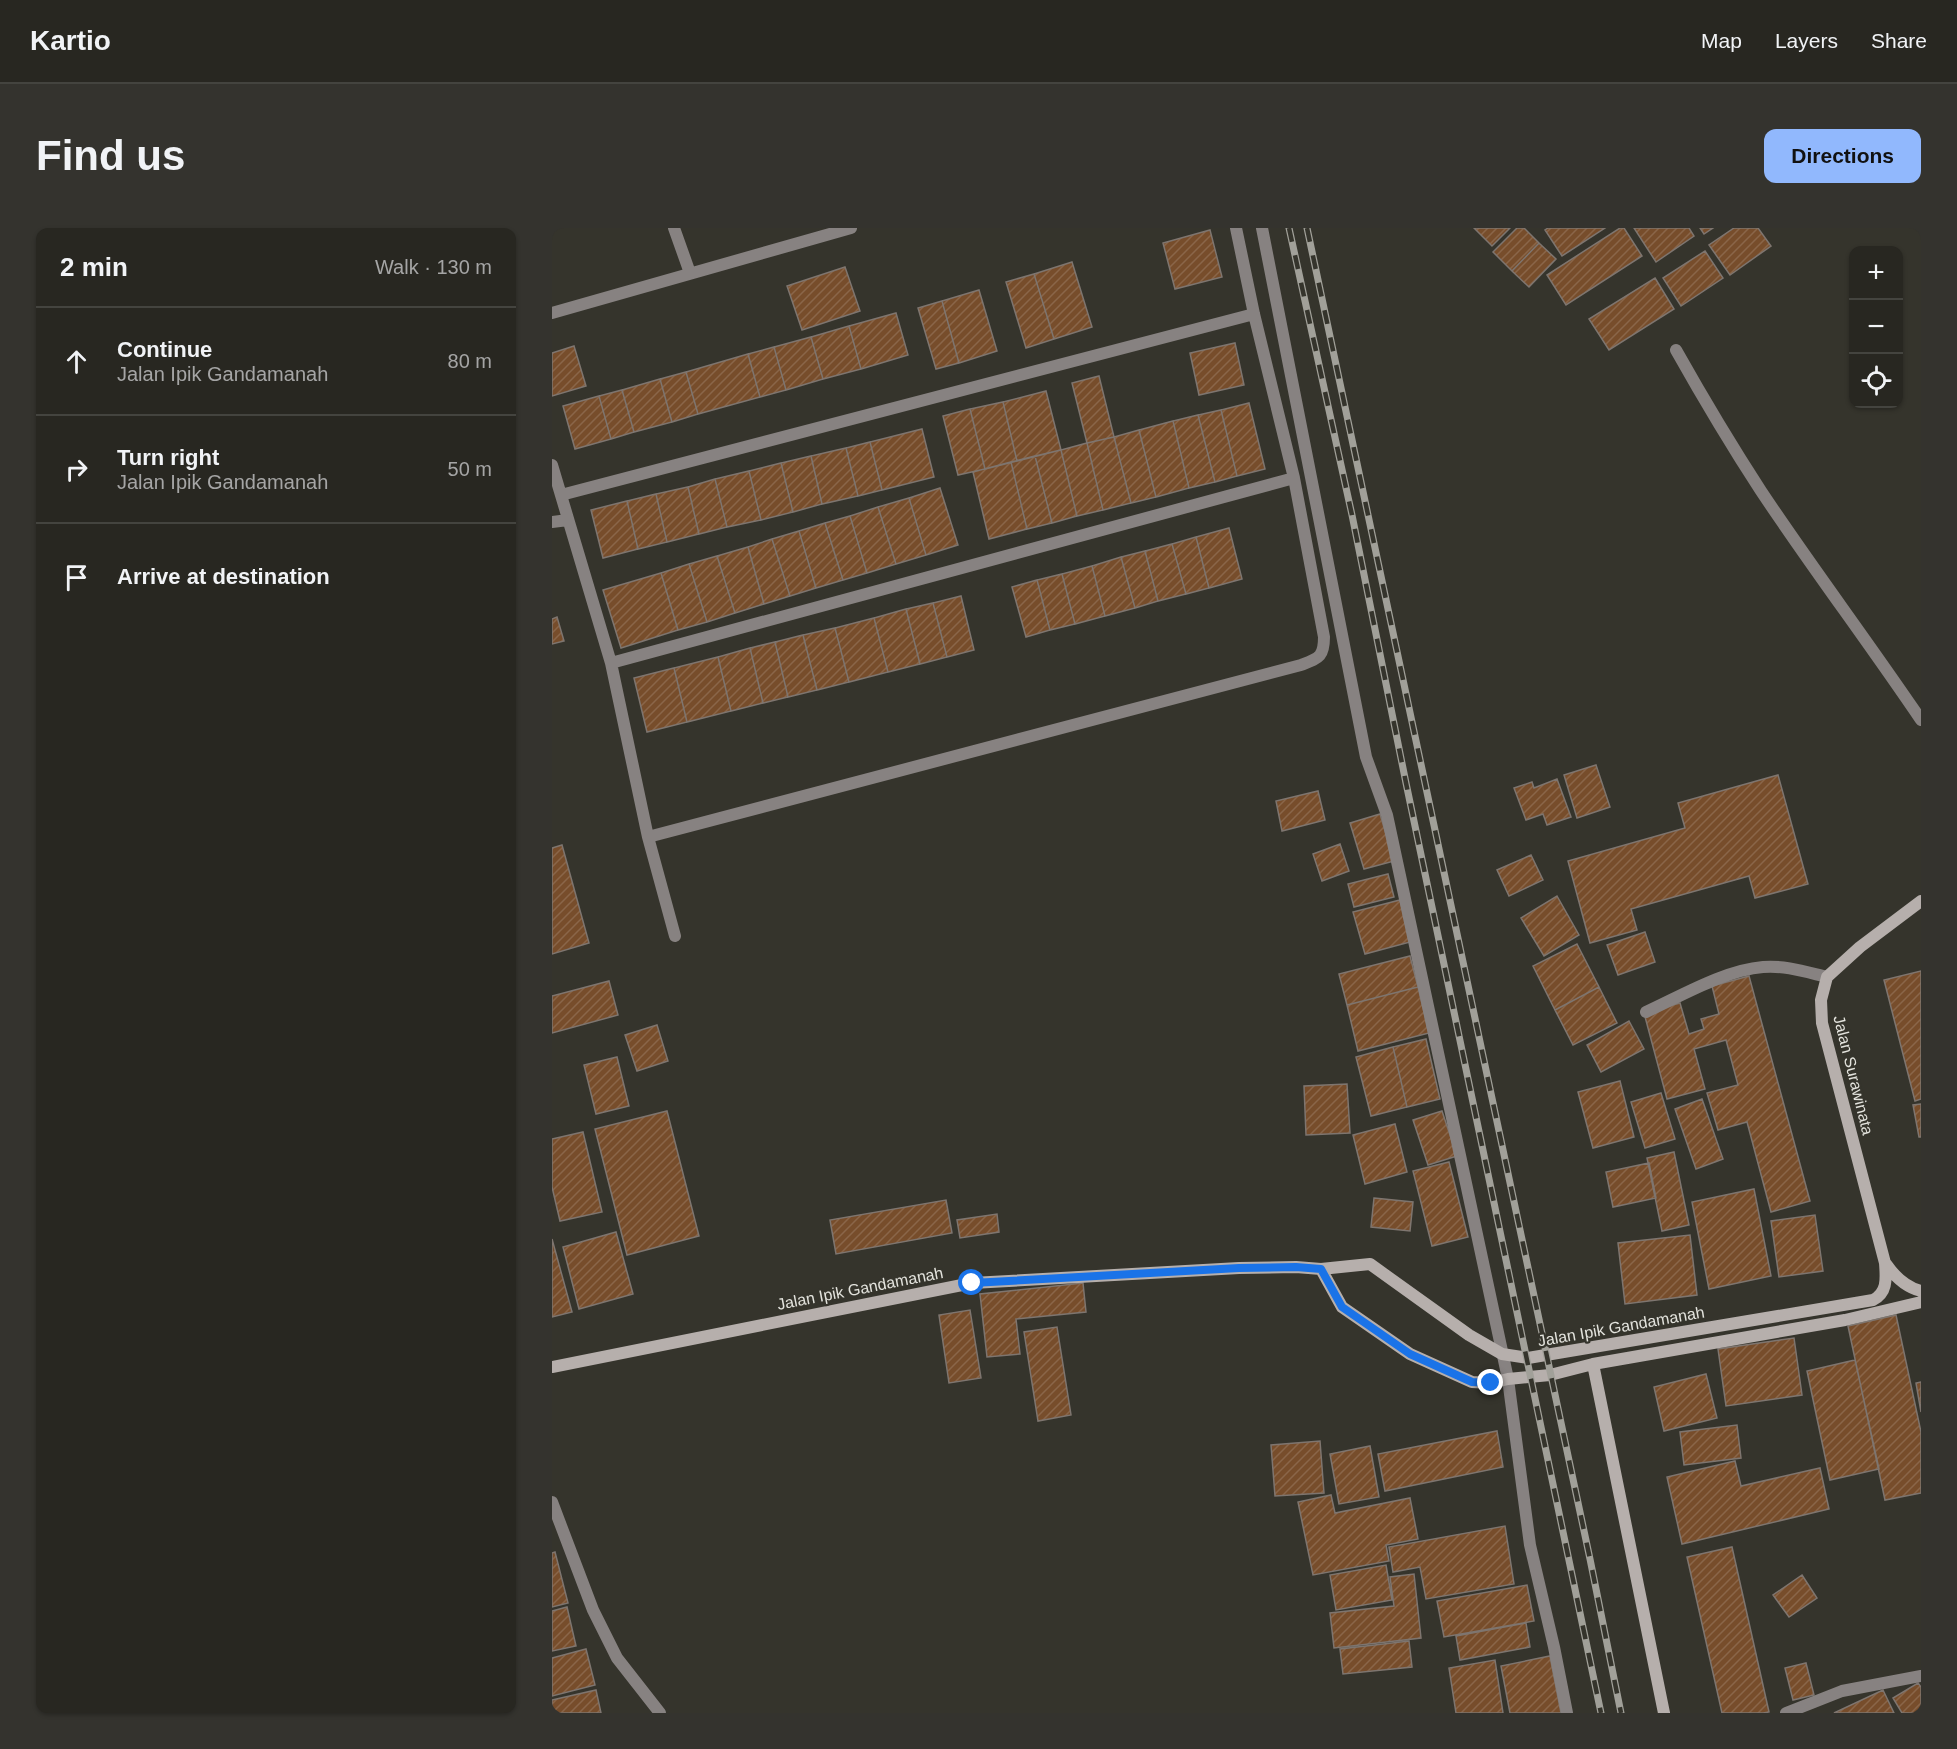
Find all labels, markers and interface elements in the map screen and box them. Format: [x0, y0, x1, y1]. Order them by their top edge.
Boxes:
text: Kartio [30, 25, 111, 56]
text: Map [1701, 29, 1742, 52]
text: Layers [1775, 29, 1838, 52]
text: Share [1871, 29, 1927, 52]
button: Directions [1764, 129, 1921, 183]
text: Find us [36, 132, 185, 179]
map controls [1849, 246, 1903, 408]
button: + [1849, 246, 1903, 300]
text: 2 min [60, 252, 128, 282]
text: Walk · 130 m [375, 256, 492, 278]
button: − [1849, 300, 1903, 354]
text: Continue [117, 337, 212, 362]
icon: ahead [60, 345, 93, 378]
text: 80 m [448, 350, 492, 372]
button: locate [1849, 354, 1903, 408]
text: Jalan Ipik Gandamanah [117, 363, 328, 385]
text: Turn right [117, 445, 219, 470]
icon: right [60, 453, 93, 486]
text: 50 m [448, 458, 492, 480]
text: Jalan Ipik Gandamanah [117, 471, 328, 493]
icon: arrive [60, 561, 93, 594]
text: Arrive at destination [117, 564, 330, 589]
street label: Jalan Surawinata [1830, 1014, 1877, 1137]
street label: Jalan Ipik Gandamanah [776, 1264, 945, 1313]
route start [958, 1269, 984, 1295]
street label: Jalan Ipik Gandamanah [1536, 1303, 1706, 1350]
route end [1477, 1369, 1503, 1395]

